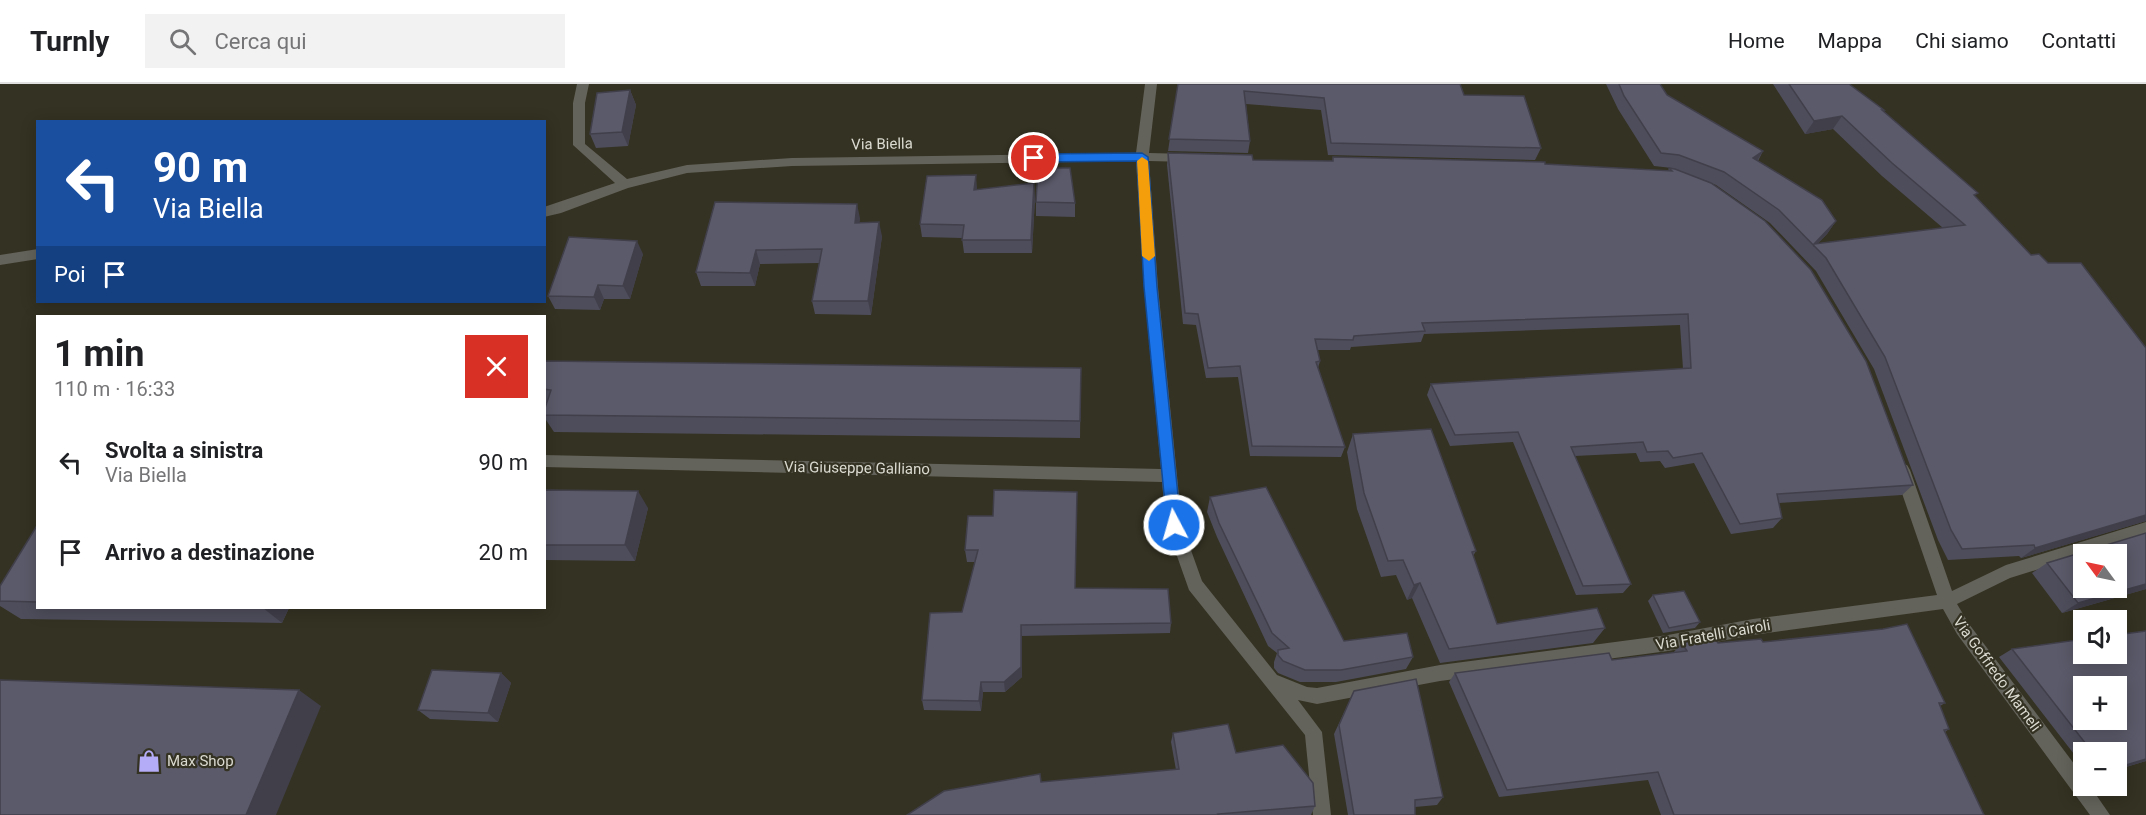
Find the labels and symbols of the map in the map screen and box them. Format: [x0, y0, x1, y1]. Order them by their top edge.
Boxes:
pin [1008, 132, 1059, 183]
street label: Via Biella [851, 134, 913, 154]
street label: Via Giuseppe Galliano [784, 458, 930, 478]
position arrow [1142, 493, 1206, 557]
north arrow [2073, 544, 2127, 598]
street label: Via Goffredo Mameli [1949, 613, 2045, 735]
street label: Via Fratelli Cairoli [1654, 616, 1772, 654]
shop icon: Max Shop [136, 748, 162, 774]
place label: Max Shop [167, 752, 234, 770]

